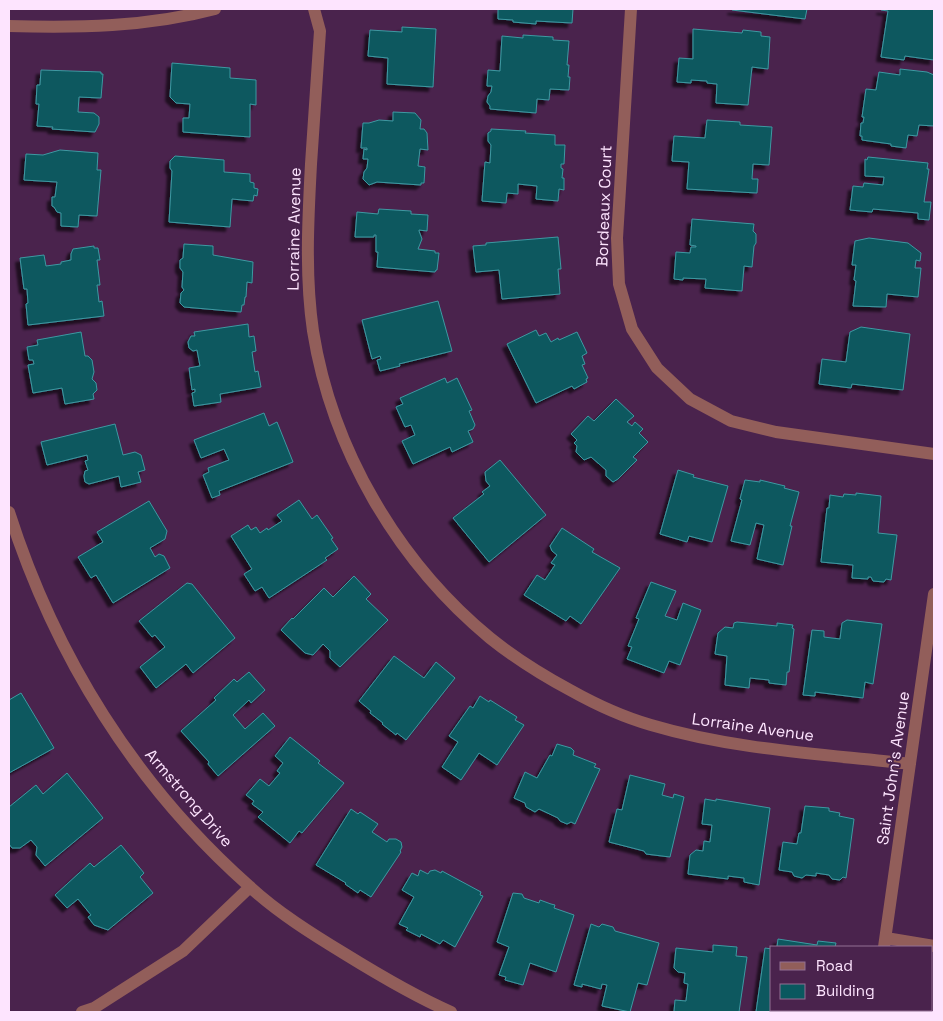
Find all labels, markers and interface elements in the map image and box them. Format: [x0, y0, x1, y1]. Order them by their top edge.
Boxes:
street label: Bordeaux Court [591, 145, 617, 267]
street label: Lorraine Avenue [282, 167, 306, 291]
street label: Saint John's Avenue [872, 690, 914, 846]
street label: Lorraine Avenue [691, 708, 815, 746]
street label: Armstrong Drive [141, 744, 237, 852]
legend [770, 946, 933, 1011]
text: Road [816, 956, 853, 975]
text: Building [816, 981, 875, 1000]

